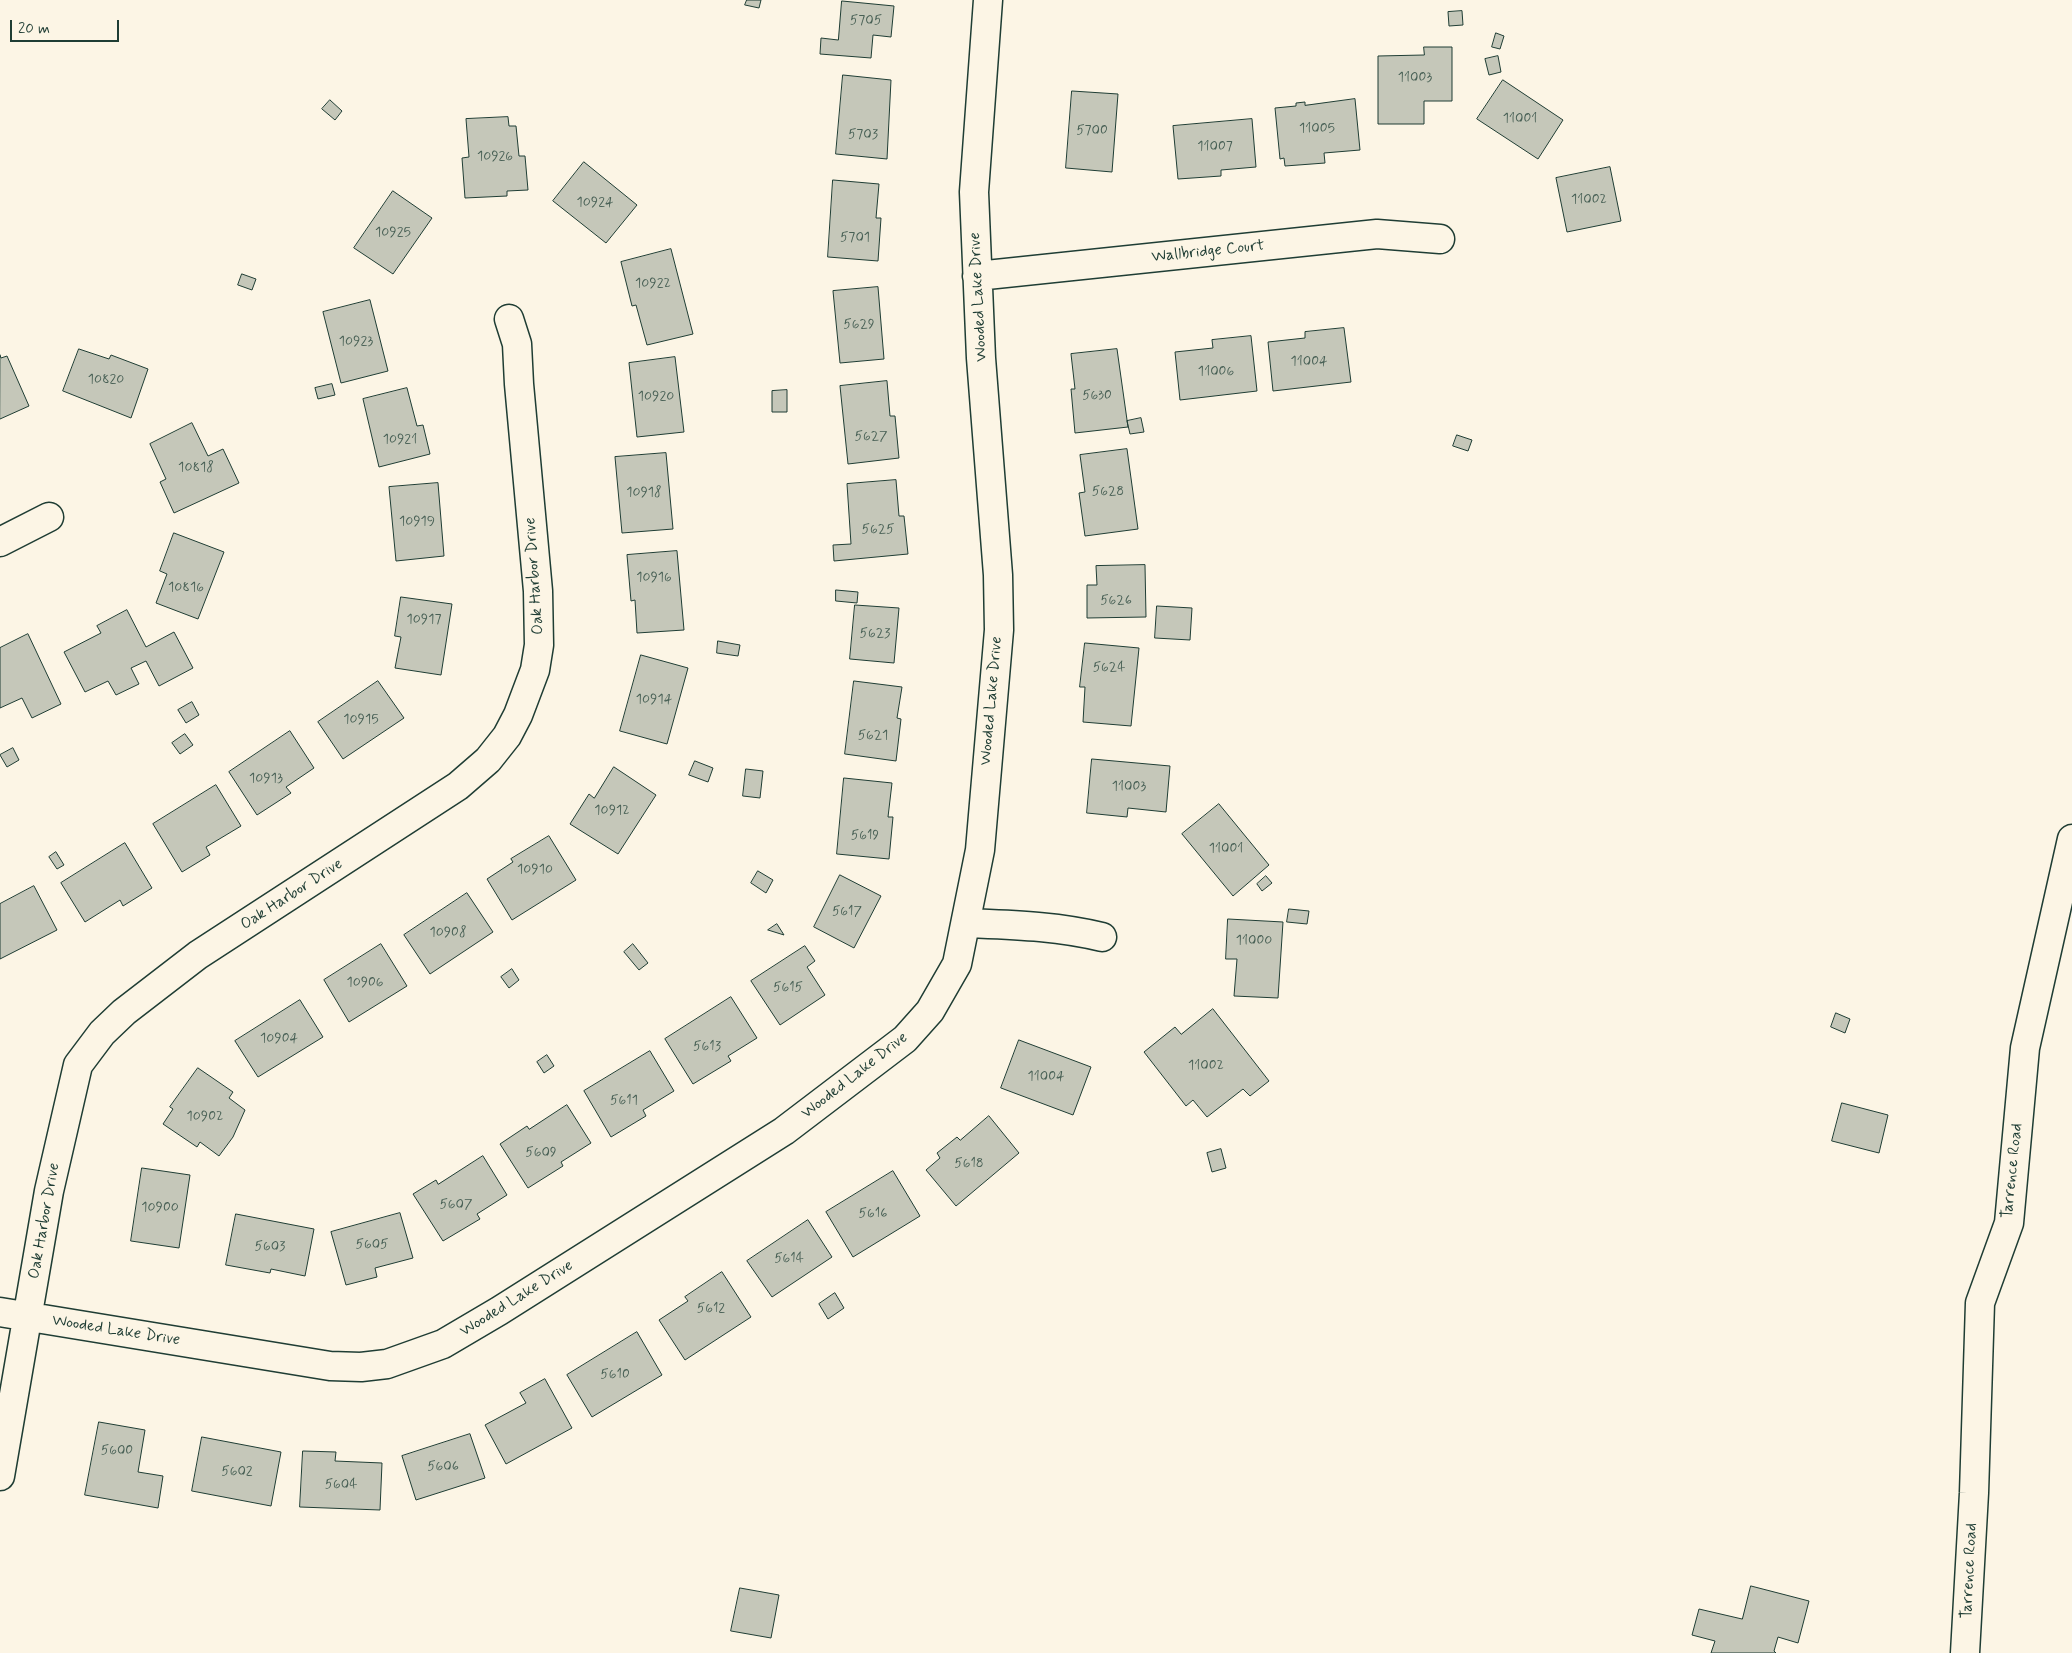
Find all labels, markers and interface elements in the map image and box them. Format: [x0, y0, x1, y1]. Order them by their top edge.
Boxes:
scale bar [12, 10, 121, 42]
house number: 5705 [850, 13, 882, 29]
text: 20 m [18, 19, 50, 39]
house number: 11003 [1398, 70, 1432, 86]
house number: 11001 [1503, 111, 1537, 127]
house number: 11005 [1299, 121, 1335, 137]
house number: 5700 [1076, 123, 1108, 139]
house number: 5703 [848, 127, 878, 143]
house number: 11007 [1197, 139, 1233, 155]
house number: 10926 [477, 149, 513, 165]
house number: 11002 [1571, 192, 1607, 208]
house number: 10924 [577, 195, 613, 211]
house number: 10925 [375, 225, 411, 241]
house number: 5701 [840, 230, 870, 246]
street label: Wooded Lake Drive [966, 232, 992, 362]
street label: Wallbridge Court [1151, 237, 1265, 267]
house number: 10922 [635, 276, 671, 292]
house number: 5629 [843, 317, 875, 333]
house number: 10923 [339, 334, 373, 350]
house number: 11004 [1290, 354, 1328, 370]
house number: 11006 [1198, 364, 1234, 380]
house number: 10820 [88, 372, 124, 388]
house number: 5630 [1082, 388, 1112, 404]
house number: 10920 [638, 389, 674, 405]
house number: 5627 [855, 429, 887, 445]
house number: 10921 [383, 432, 417, 448]
house number: 10818 [178, 460, 214, 476]
house number: 5628 [1092, 484, 1124, 500]
house number: 10918 [626, 485, 662, 501]
house number: 10919 [399, 514, 435, 530]
street label: Oak Harbor Drive [521, 517, 549, 635]
house number: 5625 [862, 522, 894, 538]
house number: 10916 [636, 570, 672, 586]
house number: 10816 [168, 580, 204, 596]
house number: 5626 [1100, 593, 1132, 609]
house number: 10917 [407, 612, 441, 628]
house number: 5623 [860, 626, 890, 642]
street label: Wooded Lake Drive [977, 636, 1007, 766]
house number: 5624 [1093, 660, 1125, 676]
house number: 10914 [636, 692, 672, 708]
house number: 10915 [343, 712, 379, 728]
house number: 5621 [858, 728, 888, 744]
house number: 10913 [249, 771, 283, 787]
house number: 11003 [1112, 779, 1146, 795]
house number: 10912 [594, 803, 630, 819]
house number: 5619 [851, 828, 879, 844]
house number: 11001 [1209, 841, 1243, 857]
street label: Oak Harbor Drive [237, 855, 347, 935]
house number: 10910 [517, 862, 553, 878]
house number: 5617 [832, 904, 862, 920]
house number: 10908 [429, 925, 467, 941]
house number: 11000 [1236, 933, 1272, 949]
house number: 10906 [346, 975, 384, 991]
house number: 5615 [773, 980, 803, 996]
street label: Wooded Lake Drive [798, 1029, 912, 1123]
house number: 10904 [260, 1031, 298, 1047]
house number: 5613 [693, 1039, 721, 1055]
house number: 11002 [1188, 1058, 1224, 1074]
house number: 11004 [1027, 1069, 1065, 1085]
house number: 5611 [610, 1093, 638, 1109]
house number: 10902 [187, 1109, 223, 1125]
street label: Tarrence Road [1998, 1122, 2028, 1220]
house number: 5609 [525, 1145, 557, 1161]
house number: 5618 [954, 1156, 984, 1172]
street label: Oak Harbor Drive [25, 1161, 65, 1281]
house number: 5607 [439, 1197, 473, 1213]
house number: 10900 [141, 1200, 179, 1216]
house number: 5616 [859, 1206, 887, 1222]
house number: 5605 [356, 1237, 388, 1253]
house number: 5603 [255, 1239, 285, 1255]
house number: 5614 [774, 1251, 804, 1267]
street label: Wooded Lake Drive [457, 1257, 577, 1341]
house number: 5612 [697, 1301, 725, 1317]
street label: Wooded Lake Drive [51, 1311, 181, 1351]
house number: 5610 [600, 1367, 630, 1383]
house number: 5600 [101, 1443, 133, 1459]
house number: 5606 [427, 1459, 459, 1475]
house number: 5602 [221, 1464, 253, 1480]
house number: 5604 [325, 1477, 357, 1493]
street label: Tarrence Road [1958, 1523, 1982, 1619]

